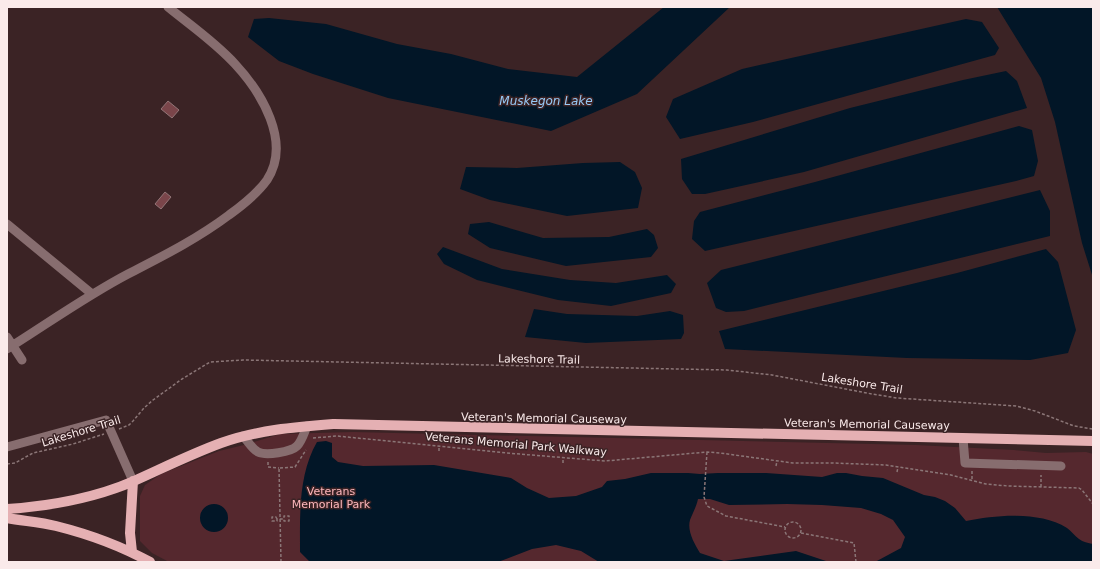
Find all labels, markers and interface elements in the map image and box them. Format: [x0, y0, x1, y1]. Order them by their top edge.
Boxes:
water label: Muskegon Lake [499, 94, 593, 108]
street label: Lakeshore Trail [498, 352, 580, 367]
street label: Lakeshore Trail [820, 371, 903, 396]
street label: Veteran's Memorial Causeway [461, 411, 627, 426]
street label: Lakeshore Trail [40, 413, 122, 450]
street label: Veteran's Memorial Causeway [784, 417, 950, 432]
street label: Veterans Memorial Park Walkway [425, 430, 608, 459]
park label: Veterans Memorial Park [292, 485, 371, 511]

